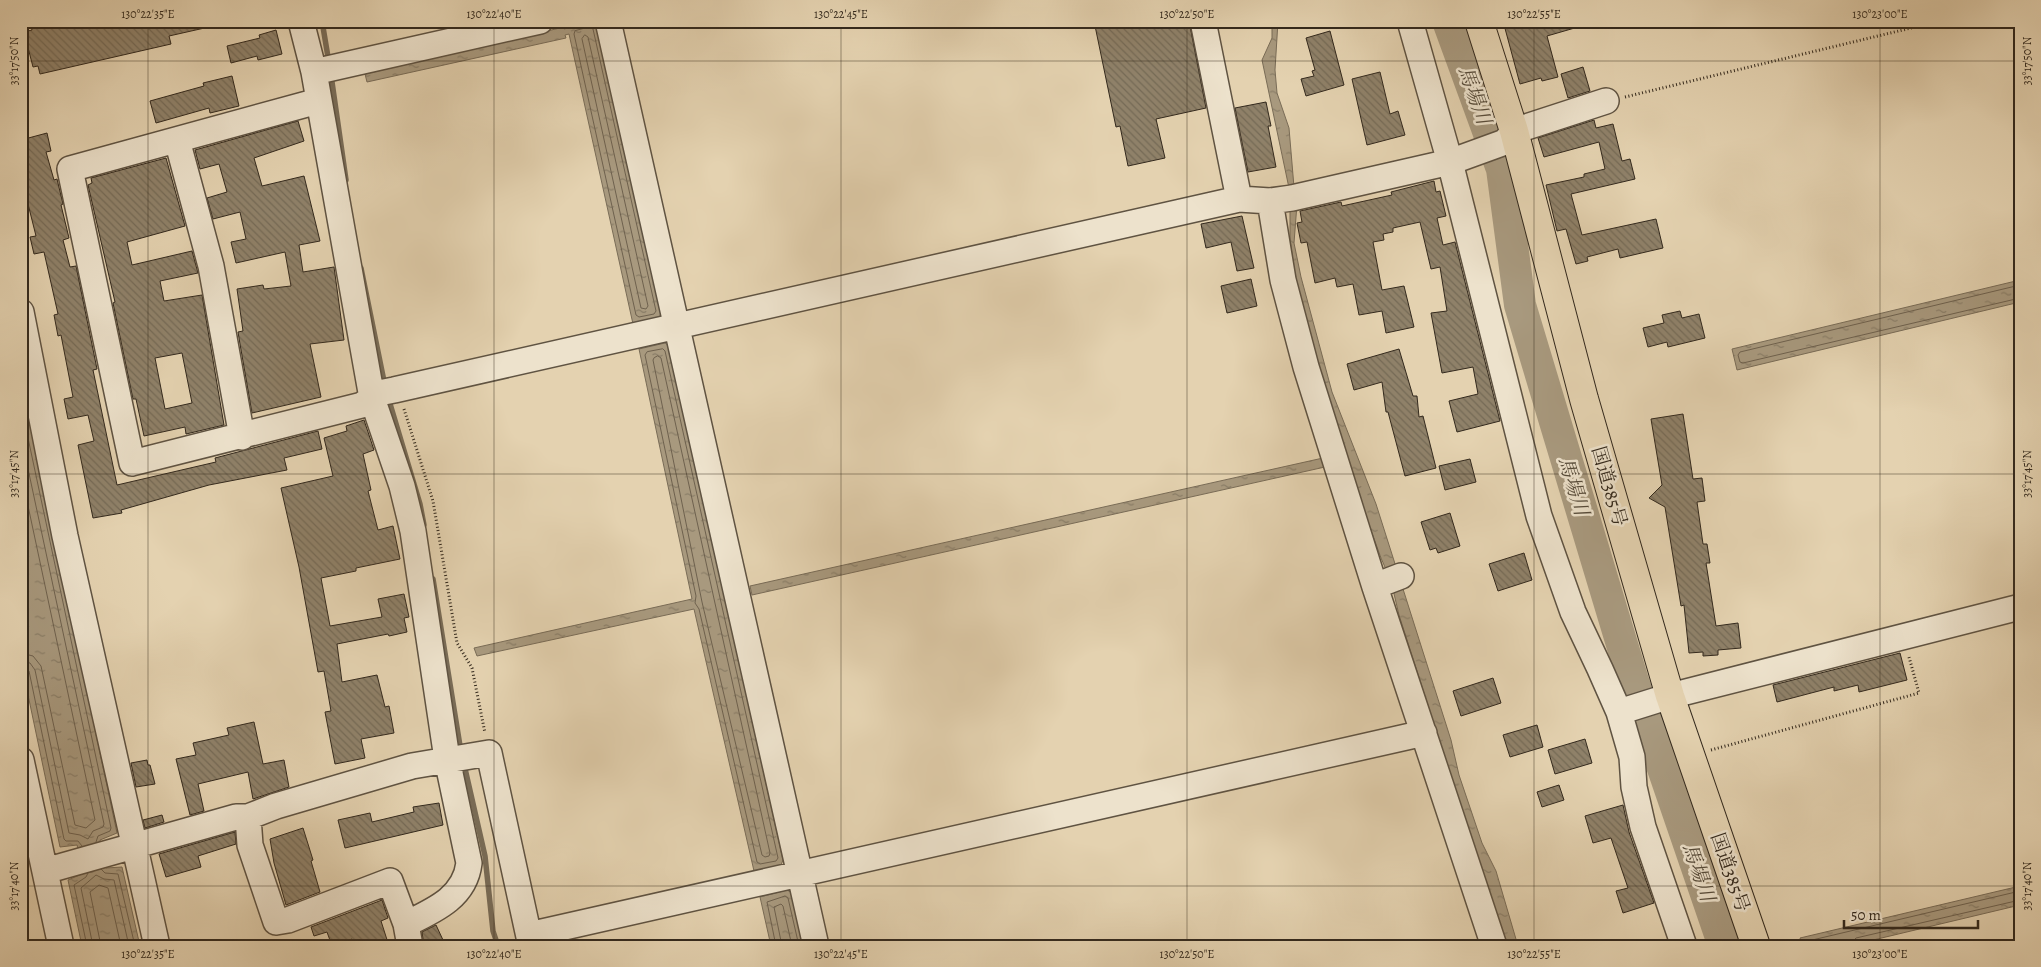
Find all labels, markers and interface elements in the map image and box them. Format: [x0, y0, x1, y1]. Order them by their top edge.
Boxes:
text: 130°22'35"E [121, 6, 175, 22]
text: 130°22'40"E [466, 6, 522, 22]
text: 130°22'45"E [814, 6, 868, 22]
text: 130°22'50"E [1160, 6, 1214, 22]
text: 130°22'55"E [1507, 6, 1561, 22]
text: 130°23'00"E [1852, 6, 1908, 22]
text: 33°17'50"N [6, 36, 22, 85]
text: 33°17'50"N [2019, 36, 2035, 85]
water label: 馬場川 [1452, 62, 1498, 130]
street label: 国道385号 [1585, 443, 1633, 529]
text: 33°17'45"N [6, 450, 22, 498]
text: 33°17'45"N [2019, 450, 2035, 498]
water label: 馬場川 [1552, 454, 1596, 521]
street label: 国道385号 [1704, 829, 1756, 915]
water label: 馬場川 [1676, 839, 1722, 907]
text: 33°17'40"N [6, 861, 22, 910]
text: 33°17'40"N [2019, 861, 2035, 910]
scale bar [1844, 897, 1977, 929]
text: 50 m [1851, 905, 1881, 925]
text: 130°22'35"E [121, 946, 175, 962]
text: 130°22'40"E [466, 946, 522, 962]
text: 130°22'45"E [814, 946, 868, 962]
text: 130°22'50"E [1160, 946, 1214, 962]
text: 130°22'55"E [1507, 946, 1561, 962]
text: 130°23'00"E [1852, 946, 1908, 962]

